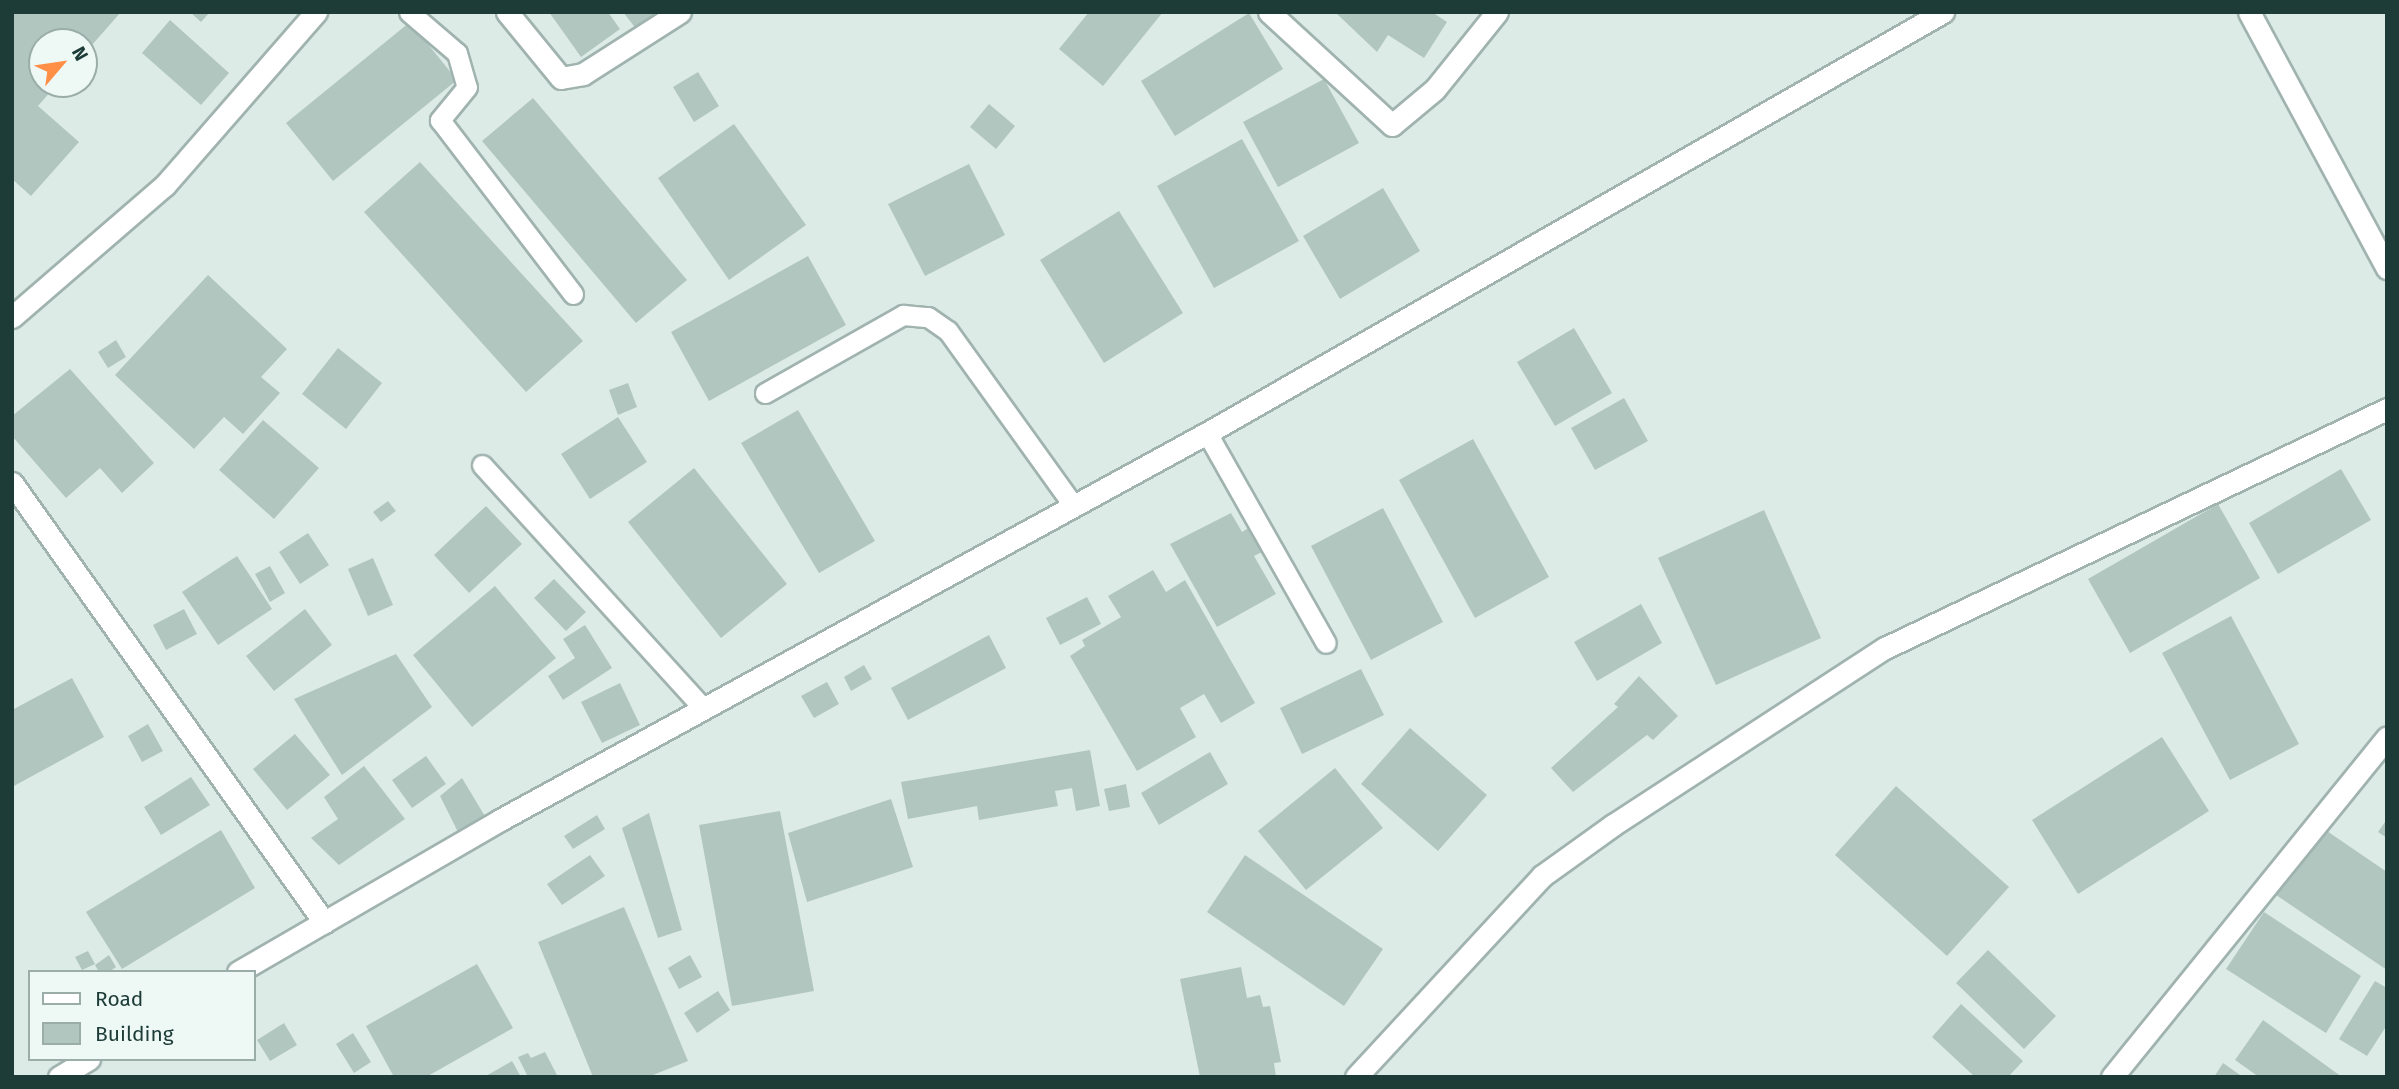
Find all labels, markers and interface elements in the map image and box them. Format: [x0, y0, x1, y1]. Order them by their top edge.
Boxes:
north arrow [28, 28, 98, 98]
text: N [67, 42, 93, 65]
legend [28, 970, 256, 1061]
text: Road [95, 986, 143, 1012]
text: Building [95, 1021, 174, 1047]

